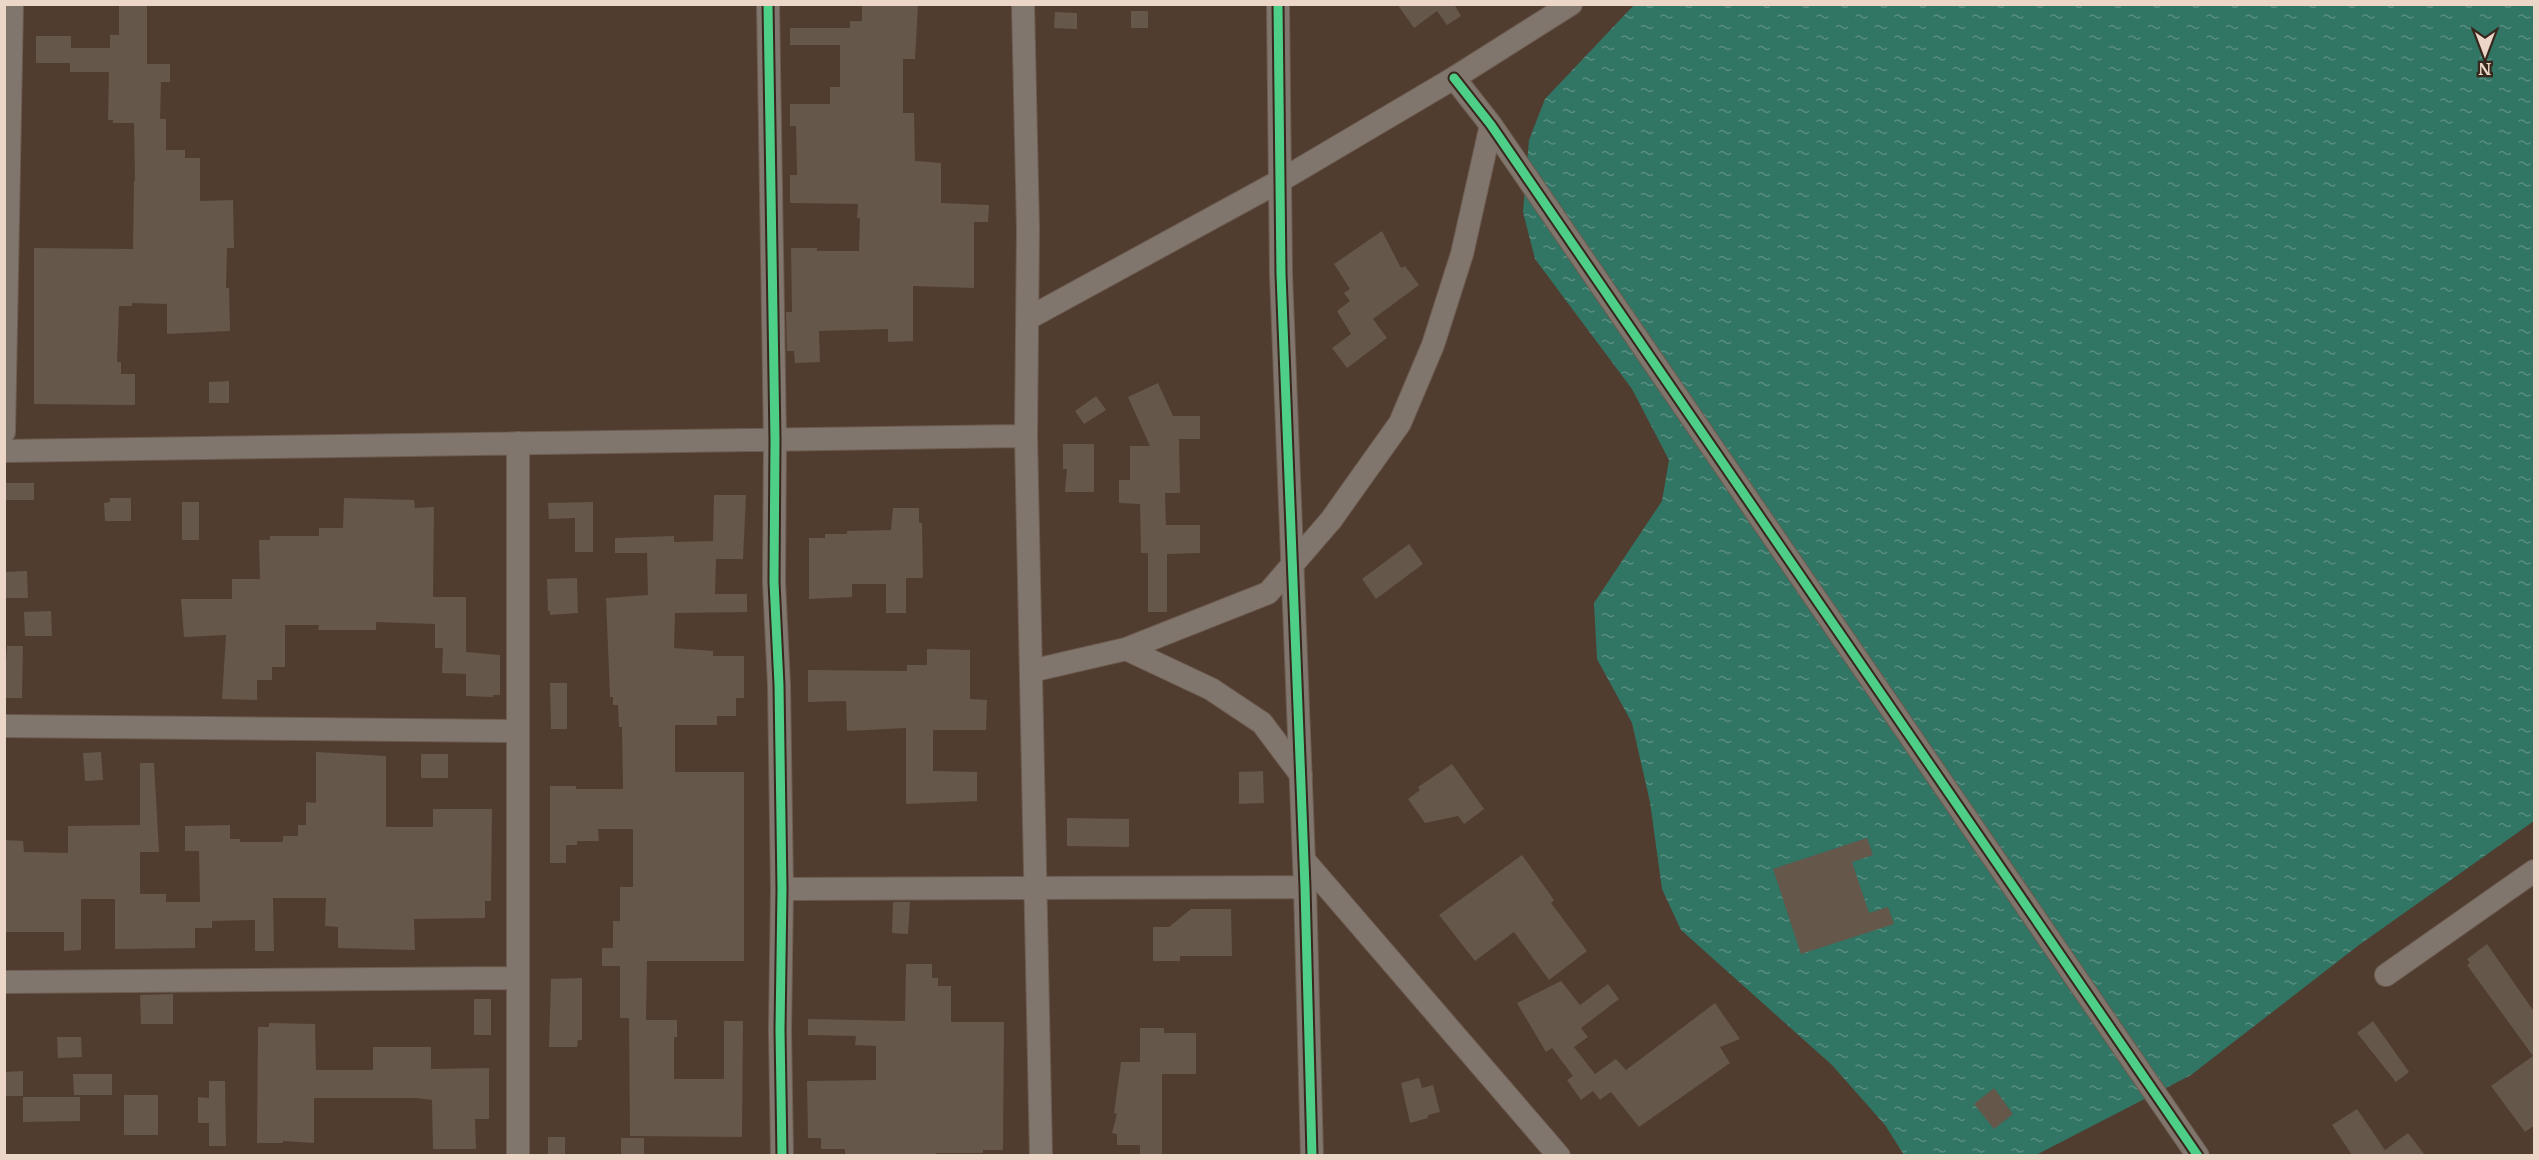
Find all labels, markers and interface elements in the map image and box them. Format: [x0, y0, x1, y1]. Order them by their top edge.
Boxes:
north arrow [2455, 24, 2515, 84]
text: N [2478, 59, 2491, 79]

